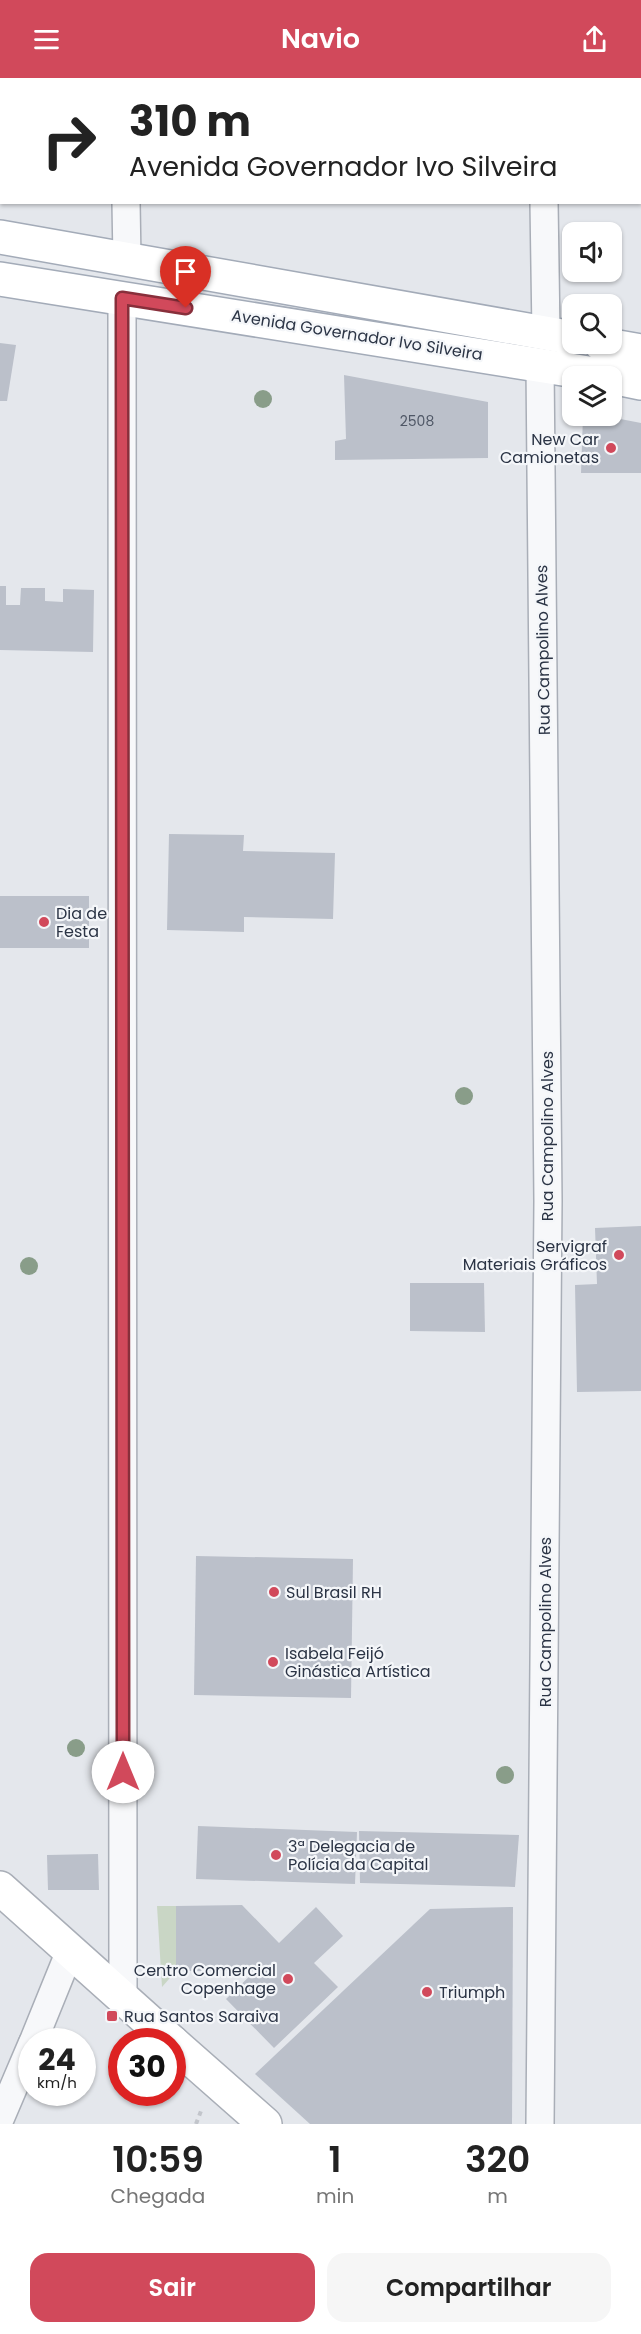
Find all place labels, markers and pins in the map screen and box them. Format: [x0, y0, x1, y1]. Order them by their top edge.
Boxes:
pin [160, 246, 211, 308]
place label: New Car Camionetas [500, 428, 599, 469]
marker: New Car Camionetas [604, 441, 618, 455]
place label: Dia de Festa [56, 902, 107, 943]
marker: Dia de Festa [37, 915, 51, 929]
place label: Servigraf Materiais Gráficos [463, 1235, 607, 1276]
marker: Servigraf Materiais Gráficos [612, 1248, 626, 1262]
place label: Sul Brasil RH [286, 1581, 382, 1604]
marker: Sul Brasil RH [267, 1585, 281, 1599]
place label: Isabela Feijó Ginástica Artística [285, 1642, 431, 1683]
marker: Isabela Feijó Ginástica Artística [266, 1655, 280, 1669]
place label: 3ª Delegacia de Polícia da Capital [288, 1835, 429, 1876]
marker: 3ª Delegacia de Polícia da Capital [269, 1848, 283, 1862]
place label: Centro Comercial Copenhage [134, 1959, 276, 2000]
marker: Centro Comercial Copenhage [281, 1972, 295, 1986]
place label: Triumph [439, 1981, 505, 2004]
marker: Triumph [420, 1985, 434, 1999]
place label: Rua Santos Saraiva [124, 2005, 279, 2028]
marker: Rua Santos Saraiva [105, 2009, 119, 2023]

